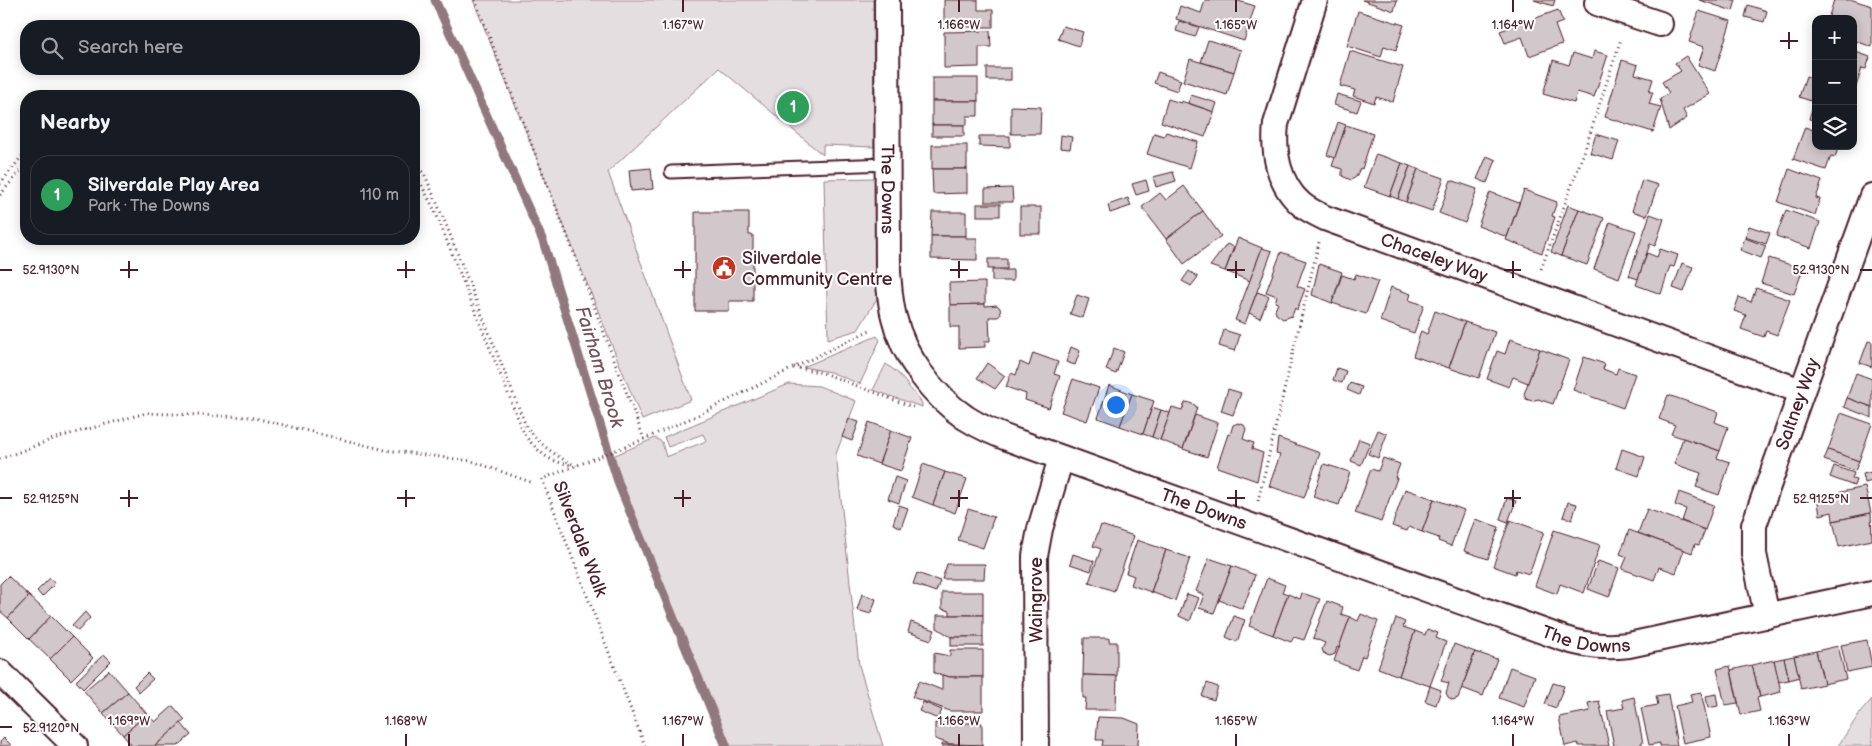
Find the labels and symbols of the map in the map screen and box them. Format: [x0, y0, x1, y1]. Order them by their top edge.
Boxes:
text: 1.167°W [662, 18, 704, 33]
text: 1.166°W [938, 18, 980, 33]
text: 1.165°W [1215, 18, 1257, 33]
text: 1.164°W [1492, 18, 1534, 33]
pin: 1 [777, 88, 809, 126]
street label: The Downs [877, 144, 898, 234]
street label: Chaceley Way [1378, 229, 1491, 287]
place label: Silverdale Community Centre [742, 248, 893, 290]
public building icon: Silverdale Community Centre [711, 255, 737, 281]
text: 52.9130°N [23, 263, 79, 278]
text: 52.9130°N [1793, 263, 1849, 278]
water label: Fairham Brook [570, 303, 629, 431]
street label: Saltney Way [1771, 354, 1824, 453]
your location [1103, 392, 1129, 418]
street label: Silverdale Walk [548, 478, 612, 600]
street label: The Downs [1158, 484, 1250, 534]
text: 52.9125°N [23, 492, 79, 507]
text: 52.9125°N [1793, 492, 1849, 507]
street label: Waingrove [1026, 557, 1047, 643]
street label: The Downs [1539, 621, 1631, 657]
text: 1.169°W [108, 714, 150, 729]
text: 1.168°W [385, 714, 427, 729]
text: 1.167°W [662, 714, 704, 729]
text: 1.166°W [938, 714, 980, 729]
text: 1.165°W [1215, 714, 1257, 729]
text: 1.164°W [1492, 714, 1534, 729]
text: 1.163°W [1768, 714, 1810, 729]
text: 52.9120°N [23, 721, 79, 736]

